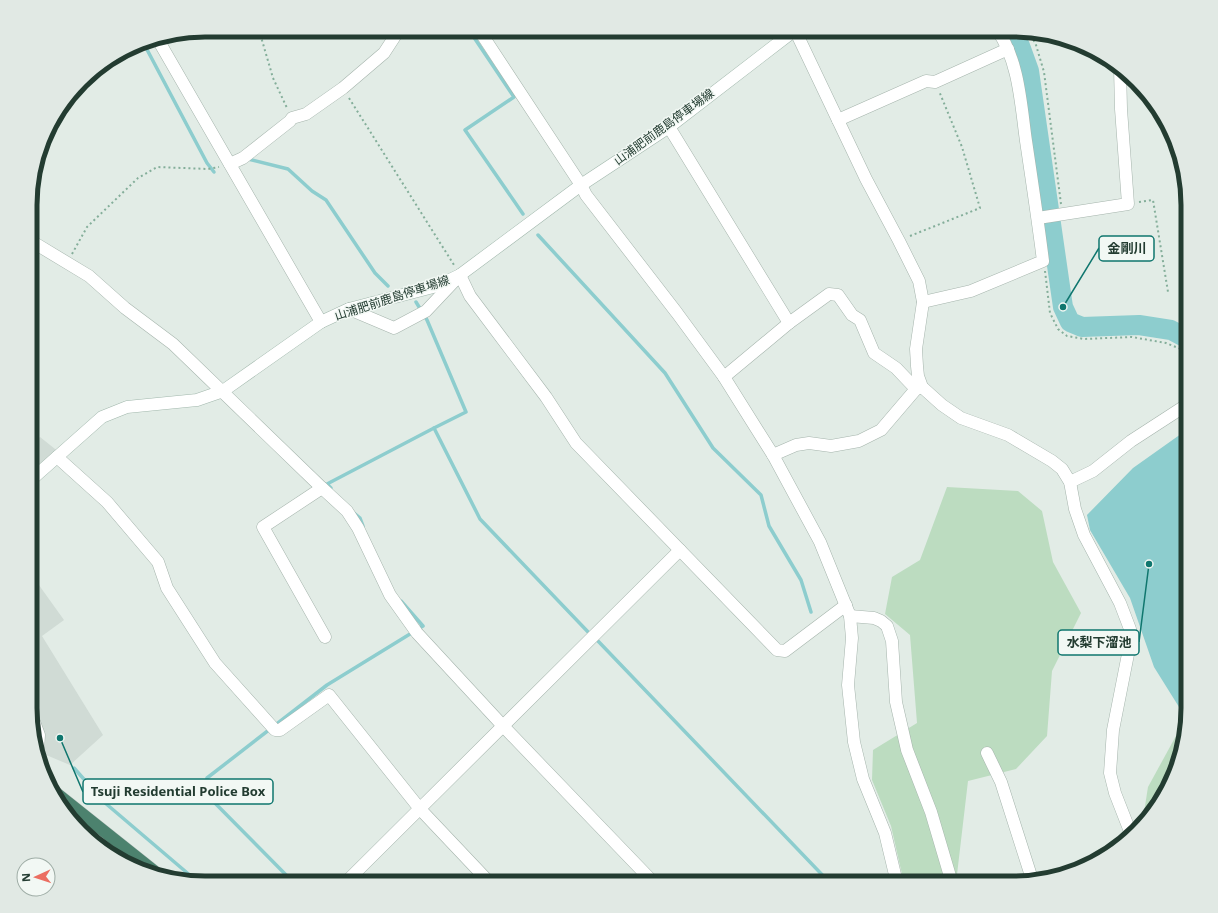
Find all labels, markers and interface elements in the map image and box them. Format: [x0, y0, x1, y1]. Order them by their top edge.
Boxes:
street label: 山浦肥前鹿島停車場線 [610, 84, 717, 169]
callout: 金剛川 [1099, 236, 1154, 261]
text: 金剛川 [1107, 239, 1147, 257]
street label: 山浦肥前鹿島停車場線 [332, 271, 452, 324]
callout: 水梨下溜池 [1058, 630, 1139, 655]
text: 水梨下溜池 [1066, 633, 1132, 651]
callout: Tsuji Residential Police Box [83, 779, 273, 804]
text: Tsuji Residential Police Box [91, 782, 266, 800]
north arrow [16, 857, 56, 897]
text: N [18, 873, 33, 882]

